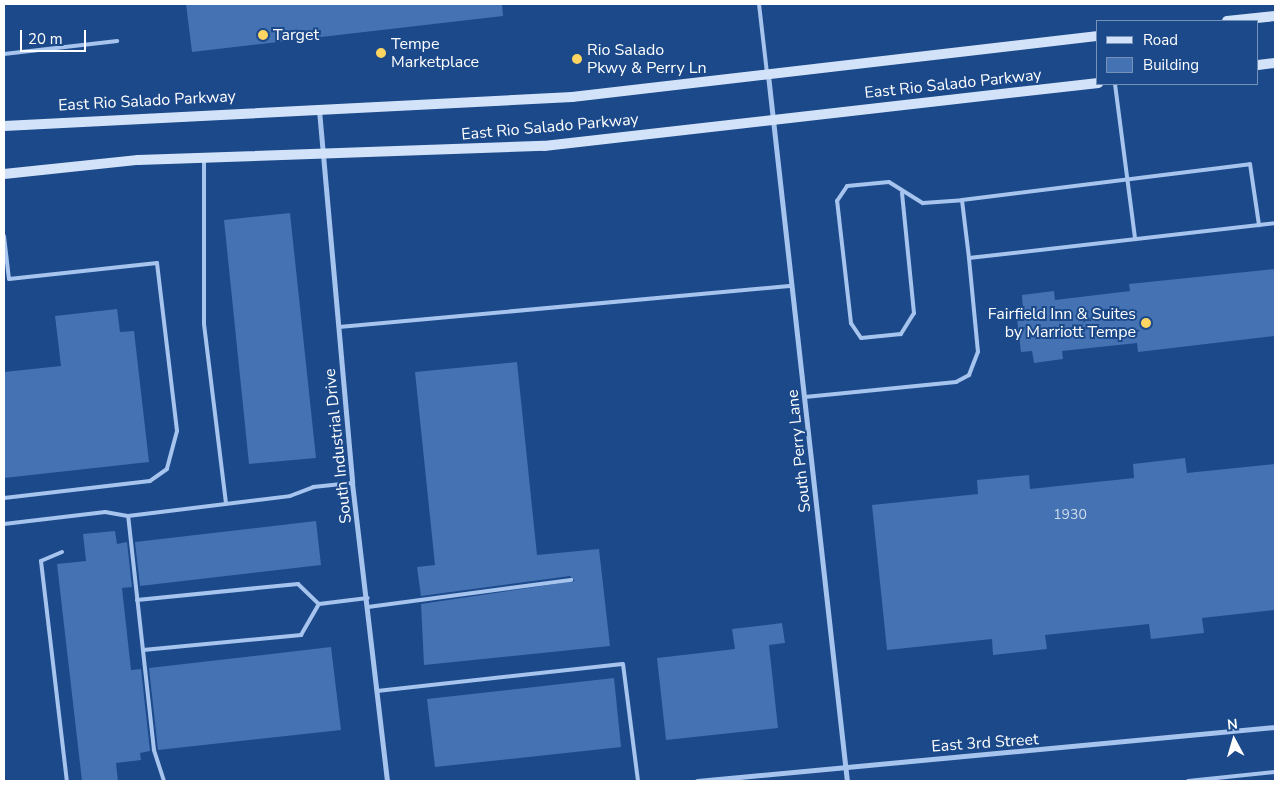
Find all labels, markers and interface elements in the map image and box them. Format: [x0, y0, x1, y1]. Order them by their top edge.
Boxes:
scale bar [22, 20, 89, 52]
legend [1096, 20, 1259, 85]
place label: Target [273, 25, 319, 45]
text: 20 m [28, 29, 63, 49]
marker: Target [257, 29, 269, 41]
text: Road [1143, 30, 1178, 50]
place label: Tempe Marketplace [391, 34, 479, 72]
place label: Rio Salado Pkwy & Perry Ln [587, 40, 706, 78]
marker: Tempe Marketplace [375, 47, 387, 59]
marker: Rio Salado Pkwy & Perry Ln [571, 53, 583, 65]
text: Building [1143, 55, 1199, 75]
street label: East Rio Salado Parkway [864, 65, 1042, 103]
street label: East Rio Salado Parkway [58, 87, 236, 115]
street label: East Rio Salado Parkway [461, 110, 639, 144]
place label: Fairfield Inn & Suites by Marriott Tempe [988, 304, 1136, 342]
marker: Fairfield Inn & Suites by Marriott Tempe [1140, 317, 1152, 329]
street label: South Industrial Drive [320, 367, 356, 525]
street label: South Perry Lane [783, 388, 815, 514]
house number: 1930 [1053, 507, 1087, 523]
north arrow [1209, 715, 1259, 765]
text: N [1226, 715, 1239, 735]
street label: East 3rd Street [931, 730, 1039, 756]

